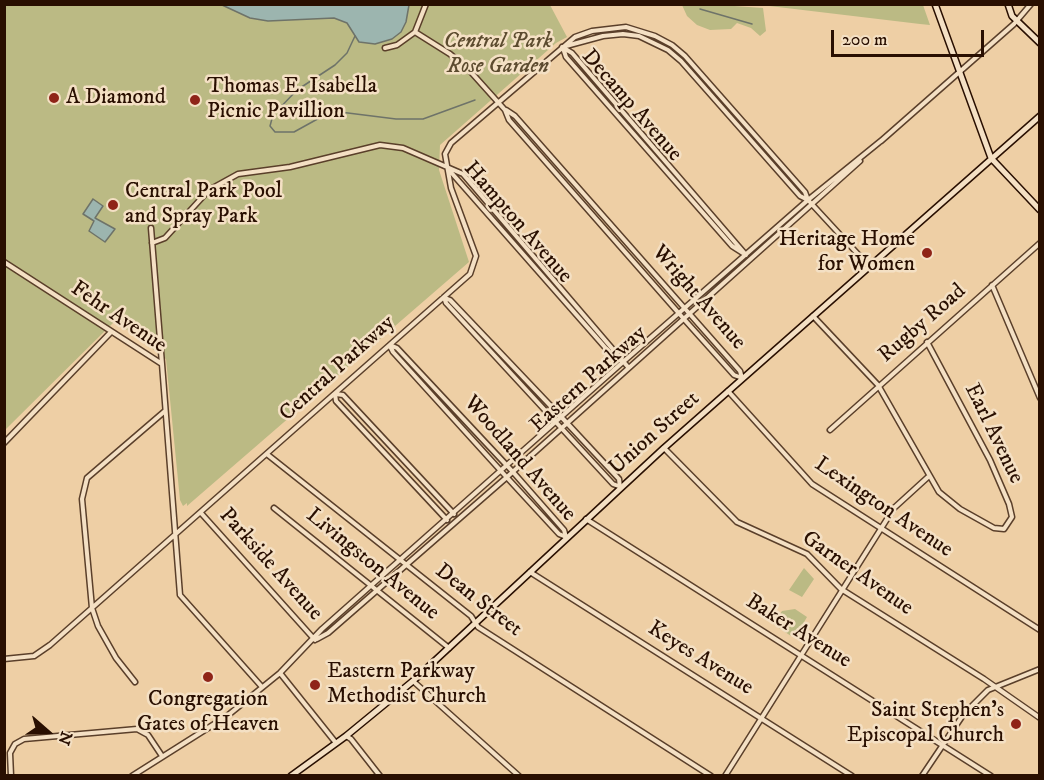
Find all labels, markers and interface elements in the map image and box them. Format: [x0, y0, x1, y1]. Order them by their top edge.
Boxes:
scale bar [834, 18, 987, 56]
park label: Central Park Rose Garden [444, 29, 552, 80]
text: 200 m [842, 29, 888, 51]
street label: Decamp Avenue [575, 44, 687, 168]
place label: Thomas E. Isabella Picnic Pavillion [207, 74, 377, 125]
place label: A Diamond [66, 85, 166, 111]
marker: A Diamond [47, 91, 61, 105]
marker: Thomas E. Isabella Picnic Pavillion [188, 93, 202, 107]
street label: Hampton Avenue [457, 157, 577, 289]
place label: Central Park Pool and Spray Park [125, 179, 282, 230]
marker: Central Park Pool and Spray Park [106, 198, 120, 212]
place label: Heritage Home for Women [779, 227, 915, 278]
street label: Wright Avenue [645, 240, 751, 356]
marker: Heritage Home for Women [920, 246, 934, 260]
street label: Fehr Avenue [65, 276, 171, 360]
street label: Rugby Road [874, 279, 972, 369]
street label: Central Parkway [275, 310, 401, 428]
street label: Eastern Parkway [525, 321, 653, 439]
street label: Earl Avenue [958, 380, 1028, 488]
street label: Union Street [604, 387, 706, 481]
street label: Woodland Avenue [457, 391, 581, 527]
street label: Lexington Avenue [809, 452, 957, 564]
street label: Parkside Avenue [213, 503, 327, 627]
street label: Livingston Avenue [300, 503, 444, 627]
street label: Garner Avenue [796, 526, 918, 622]
street label: Dean Street [429, 559, 527, 643]
street label: Baker Avenue [740, 589, 856, 675]
street label: Keyes Avenue [642, 616, 758, 702]
place label: Eastern Parkway Methodist Church [327, 659, 487, 710]
marker: Congregation Gates of Heaven [201, 670, 215, 684]
marker: Eastern Parkway Methodist Church [308, 678, 322, 692]
place label: Congregation Gates of Heaven [137, 687, 279, 738]
place label: Saint Stephen's Episcopal Church [847, 698, 1004, 750]
north arrow [18, 702, 78, 762]
marker: Saint Stephen's Episcopal Church [1009, 717, 1023, 731]
text: N [53, 729, 77, 748]

